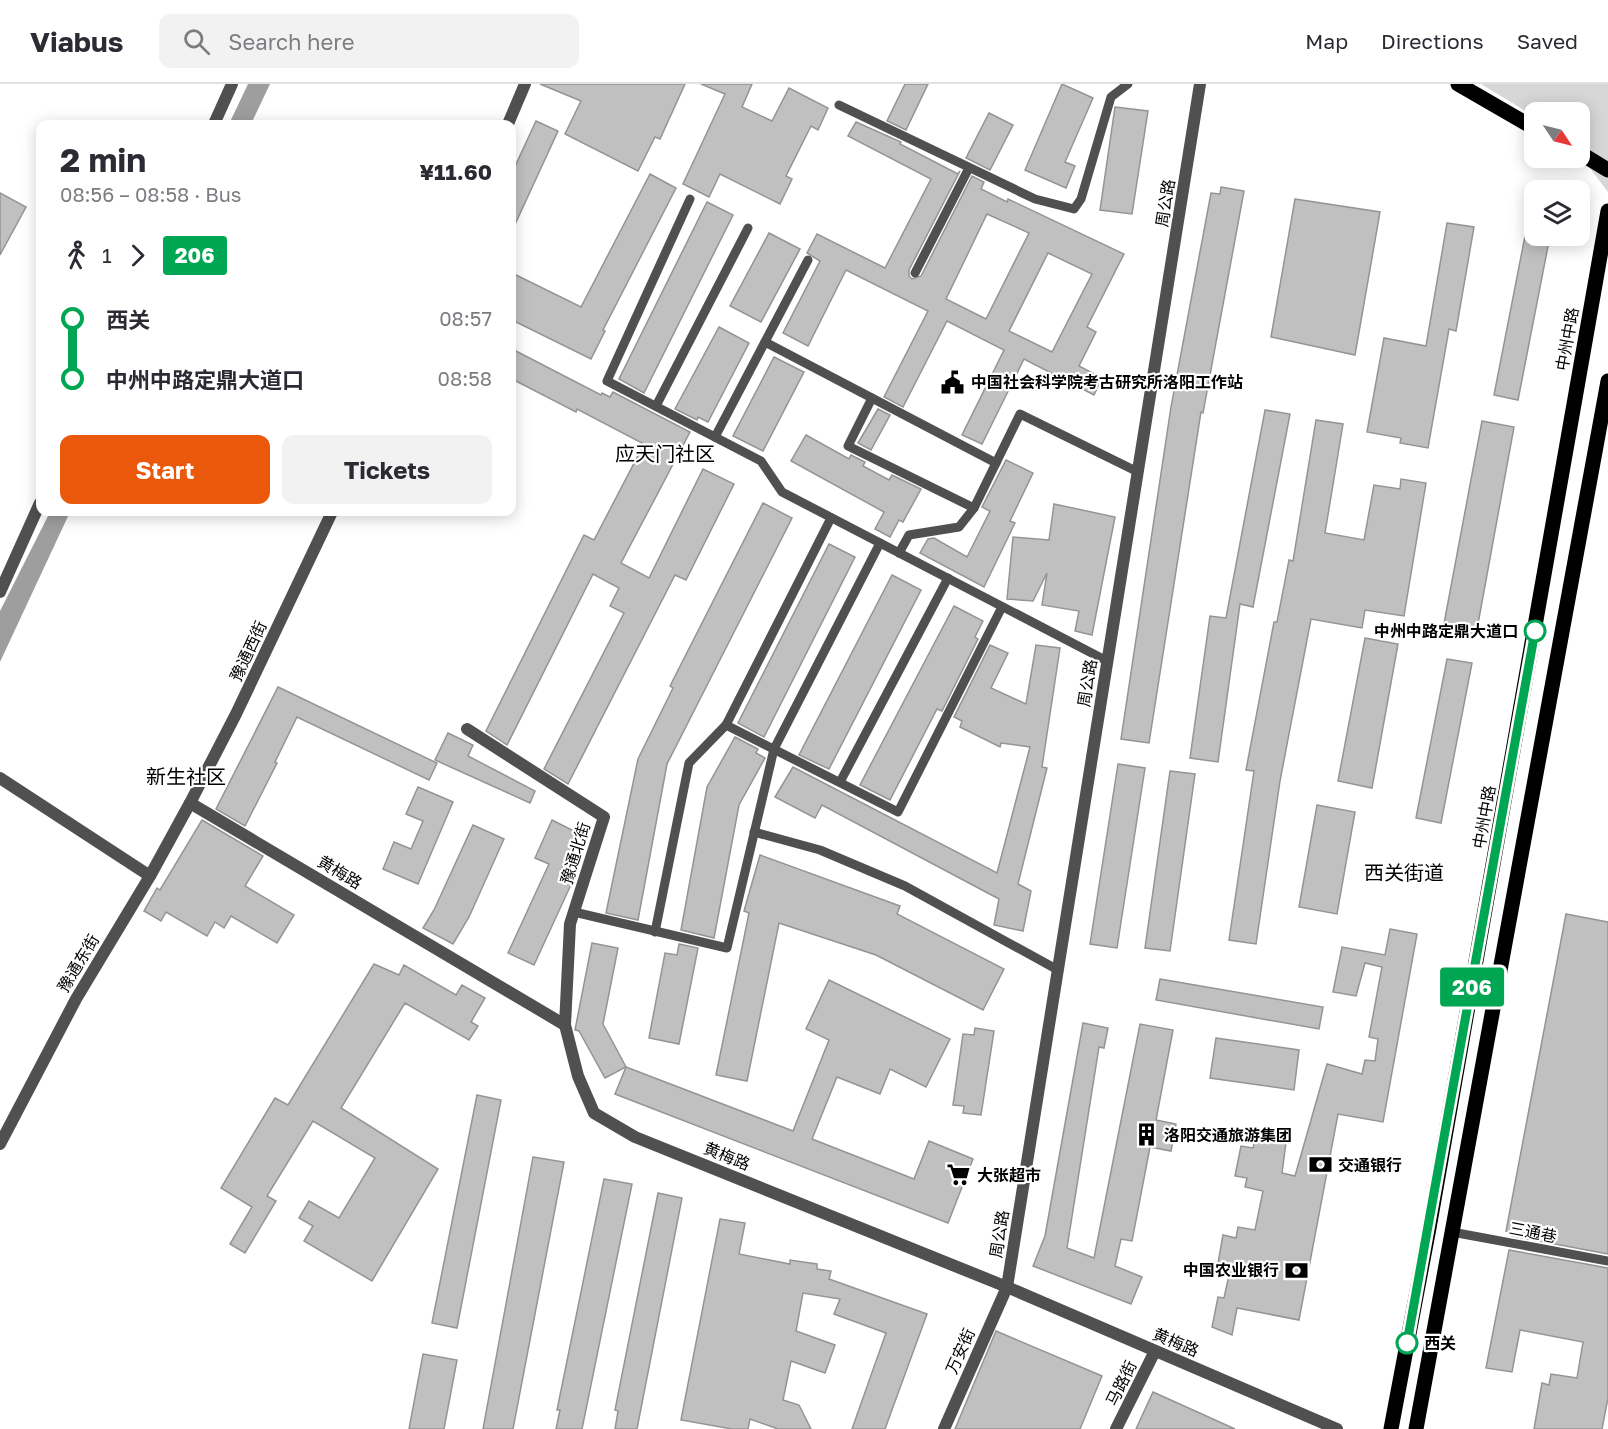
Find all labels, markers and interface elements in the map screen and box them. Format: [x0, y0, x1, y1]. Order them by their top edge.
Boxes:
search box [159, 14, 579, 68]
text: Viabus [30, 25, 123, 58]
icon: search [180, 25, 213, 58]
text: Search here [228, 28, 354, 55]
text: Map [1305, 28, 1348, 54]
text: Directions [1381, 28, 1484, 54]
text: Saved [1517, 28, 1578, 54]
north arrow [1524, 102, 1590, 168]
map controls [1524, 102, 1590, 246]
text: 2 min [60, 140, 146, 179]
text: ¥11.60 [420, 158, 492, 185]
street label: 周公路 [1151, 178, 1179, 228]
button: layers [1524, 180, 1590, 246]
text: 08:56 – 08:58 · Bus [60, 182, 241, 206]
icon: walk [60, 239, 93, 272]
icon: forward [121, 239, 154, 272]
text: 206 [175, 242, 215, 268]
text: 1 [102, 243, 112, 267]
text: 西关 [106, 306, 150, 333]
text: 08:57 [439, 306, 492, 330]
street label: 中州中路 [1552, 306, 1582, 372]
text: 中州中路定鼎大道口 [106, 366, 304, 393]
text: 08:58 [438, 366, 492, 390]
public building icon: 中国社会科学院考古研究所洛阳工作站 [940, 369, 966, 395]
place label: 中国社会科学院考古研究所洛阳工作站 [971, 372, 1243, 392]
button: Start [60, 435, 270, 504]
button: Tickets [282, 435, 492, 504]
district label: 应天门社区 [615, 441, 715, 465]
street label: 豫通西街 [225, 618, 271, 684]
marker: 中州中路定鼎大道口 [1524, 620, 1546, 642]
place label: 中州中路定鼎大道口 [1374, 621, 1518, 641]
street label: 周公路 [1073, 658, 1101, 708]
district label: 新生社区 [146, 764, 226, 788]
street label: 中州中路 [1469, 784, 1499, 850]
street label: 豫通北街 [556, 819, 594, 887]
street label: 黄梅路 [314, 851, 366, 893]
district label: 西关街道 [1364, 860, 1444, 884]
street label: 豫通东街 [53, 930, 103, 996]
line badge: 206 [1438, 968, 1506, 1006]
text: 206 [1452, 974, 1492, 1000]
building icon: 洛阳交通旅游集团 [1133, 1122, 1159, 1148]
place label: 洛阳交通旅游集团 [1164, 1125, 1292, 1145]
street label: 黄梅路 [701, 1138, 753, 1174]
bank icon: 交通银行 [1307, 1152, 1333, 1178]
place label: 交通银行 [1338, 1155, 1402, 1175]
supermarket icon: 大张超市 [946, 1162, 972, 1188]
place label: 大张超市 [977, 1165, 1041, 1185]
street label: 周公路 [985, 1209, 1013, 1259]
street label: 三通巷 [1508, 1218, 1558, 1246]
bank icon: 中国农业银行 [1284, 1257, 1310, 1283]
place label: 中国农业银行 [1183, 1260, 1279, 1280]
street label: 黄梅路 [1150, 1323, 1202, 1361]
street label: 万安街 [941, 1325, 979, 1377]
marker: 西关 [1396, 1332, 1418, 1354]
place label: 西关 [1424, 1333, 1456, 1353]
street label: 马路街 [1101, 1357, 1141, 1409]

